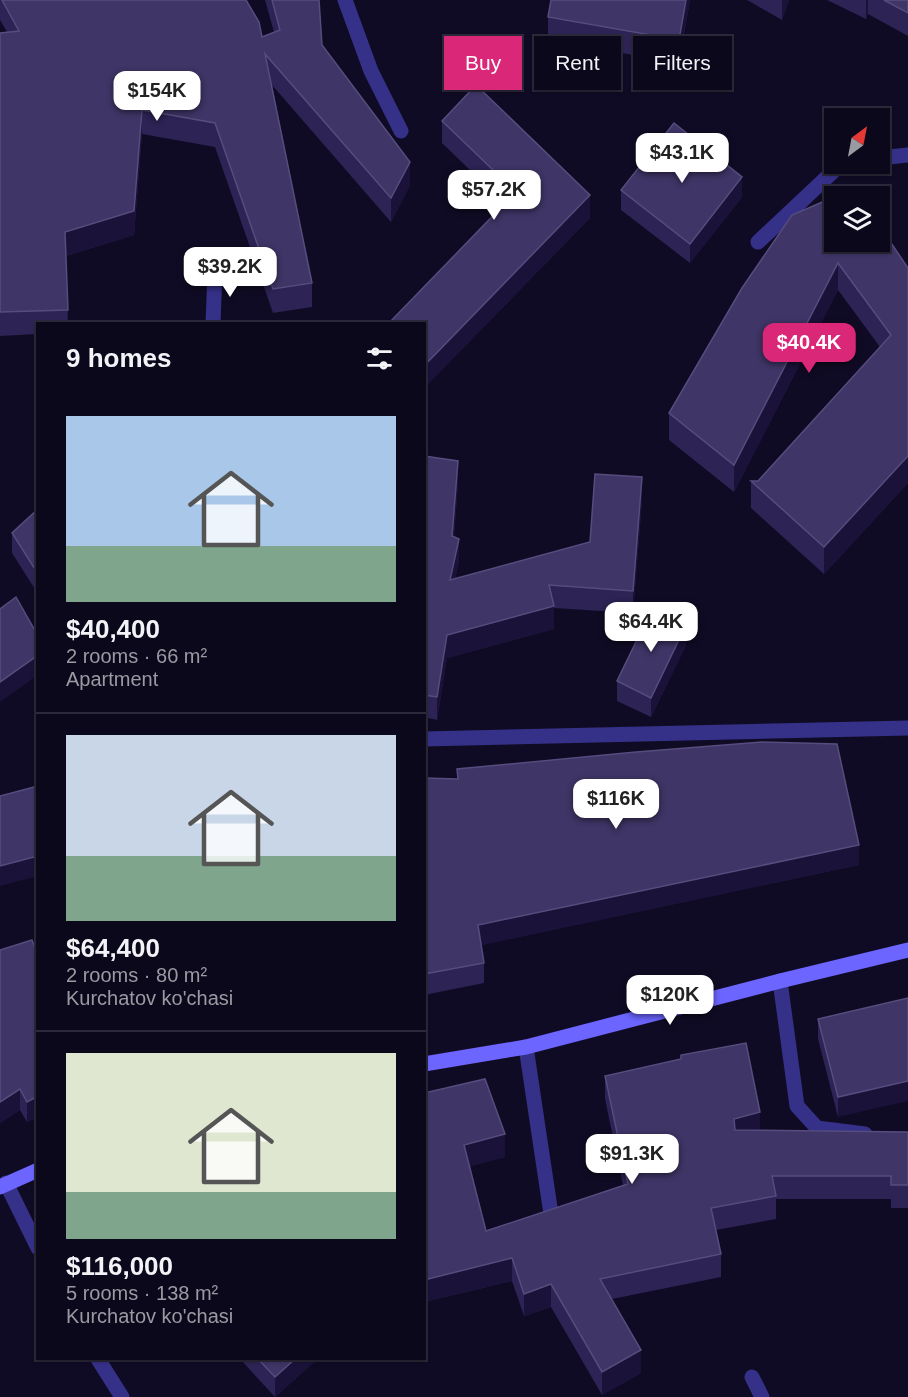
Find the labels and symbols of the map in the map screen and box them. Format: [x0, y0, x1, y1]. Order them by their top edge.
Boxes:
pin: $154K [115, 71, 199, 122]
north arrow [824, 108, 890, 174]
pin: $43.1K [633, 133, 731, 184]
pin: $57.2K [445, 170, 543, 221]
pin: $39.2K [181, 247, 279, 298]
pin: $40.4K [760, 323, 858, 374]
pin: $64.4K [602, 602, 700, 653]
pin: $116K [574, 779, 658, 830]
pin: $120K [628, 975, 712, 1026]
pin: $91.3K [583, 1134, 681, 1185]

